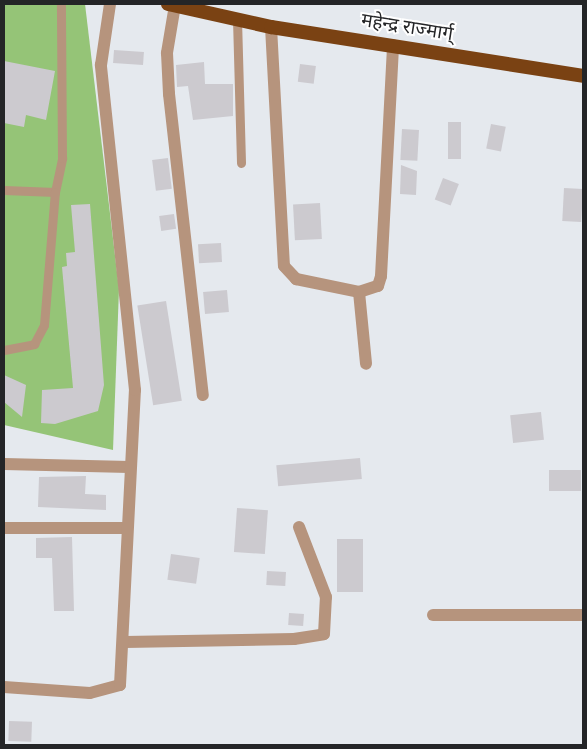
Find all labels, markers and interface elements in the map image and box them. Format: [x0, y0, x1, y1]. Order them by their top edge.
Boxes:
street label: महेन्द्र राज्मार्ग् [359, 9, 455, 47]

